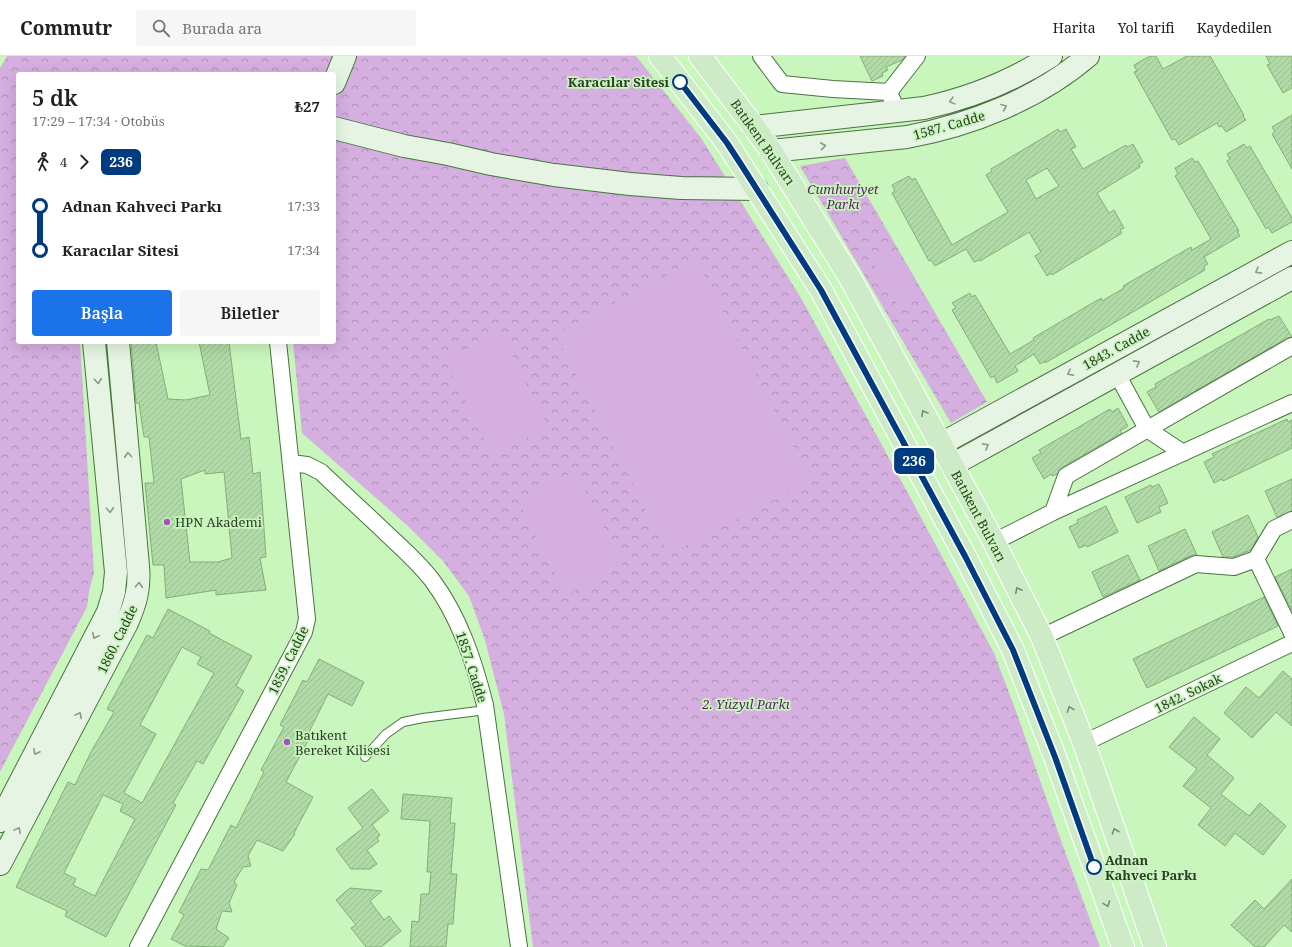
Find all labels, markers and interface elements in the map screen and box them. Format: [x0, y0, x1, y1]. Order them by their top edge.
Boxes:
search box [136, 10, 416, 46]
text: Commutr [20, 15, 112, 41]
icon: search [150, 17, 172, 39]
text: Burada ara [182, 18, 262, 38]
text: Harita [1053, 18, 1096, 37]
text: Yol tarifi [1118, 18, 1175, 37]
text: Kaydedilen [1197, 18, 1272, 37]
place label: Karacılar Sitesi [568, 73, 669, 91]
marker: Karacılar Sitesi [672, 74, 688, 90]
text: 5 dk [32, 82, 78, 112]
street label: Batıkent Bulvarı [727, 95, 799, 189]
text: ₺27 [295, 96, 320, 116]
one-way arrow [949, 97, 955, 105]
one-way arrow [1000, 104, 1007, 112]
street label: 1587. Cadde [911, 106, 987, 144]
text: 17:29 – 17:34 · Otobüs [32, 112, 165, 130]
one-way arrow [820, 141, 826, 150]
icon: walk [32, 151, 54, 173]
icon: forward [73, 151, 95, 173]
text: 236 [109, 152, 133, 171]
text: 4 [60, 153, 67, 171]
park label: Cumhuriyet Parkı [807, 180, 879, 213]
text: Adnan Kahveci Parkı [62, 196, 222, 216]
text: 17:33 [287, 197, 320, 215]
text: Karacılar Sitesi [62, 240, 179, 260]
text: 17:34 [287, 241, 320, 259]
one-way arrow [1255, 266, 1262, 273]
button: Başla [32, 290, 172, 336]
button: Biletler [180, 290, 320, 336]
street label: 1843. Cadde [1079, 322, 1153, 374]
one-way arrow [1133, 361, 1140, 368]
one-way arrow [1067, 369, 1074, 376]
one-way arrow [93, 378, 102, 384]
one-way arrow [921, 410, 929, 417]
one-way arrow [982, 443, 989, 451]
line badge: 236 [891, 448, 937, 474]
text: 236 [902, 451, 926, 470]
one-way arrow [124, 452, 133, 458]
street label: Batıkent Bulvarı [947, 467, 1011, 565]
one-way arrow [105, 507, 114, 513]
place label: HPN Akademi [175, 513, 262, 531]
marker: HPN Akademi [162, 517, 172, 527]
one-way arrow [134, 582, 143, 588]
one-way arrow [1015, 587, 1023, 594]
street label: 1860. Cadde [93, 602, 141, 676]
street label: 1859. Cadde [264, 623, 312, 697]
street label: 1857. Cadde [452, 629, 492, 705]
one-way arrow [93, 632, 100, 639]
street label: 1842. Sokak [1151, 669, 1225, 717]
park label: 2. Yüzyıl Parkı [701, 695, 790, 713]
one-way arrow [1067, 705, 1075, 712]
one-way arrow [74, 712, 82, 719]
place label: Batıkent Bereket Kilisesi [295, 726, 390, 759]
marker: Batıkent Bereket Kilisesi [282, 737, 292, 747]
one-way arrow [33, 747, 41, 755]
one-way arrow [13, 827, 21, 834]
one-way arrow [1111, 828, 1119, 835]
place label: Adnan Kahveci Parkı [1105, 851, 1197, 884]
marker: Adnan Kahveci Parkı [1086, 859, 1102, 875]
one-way arrow [1103, 900, 1111, 907]

